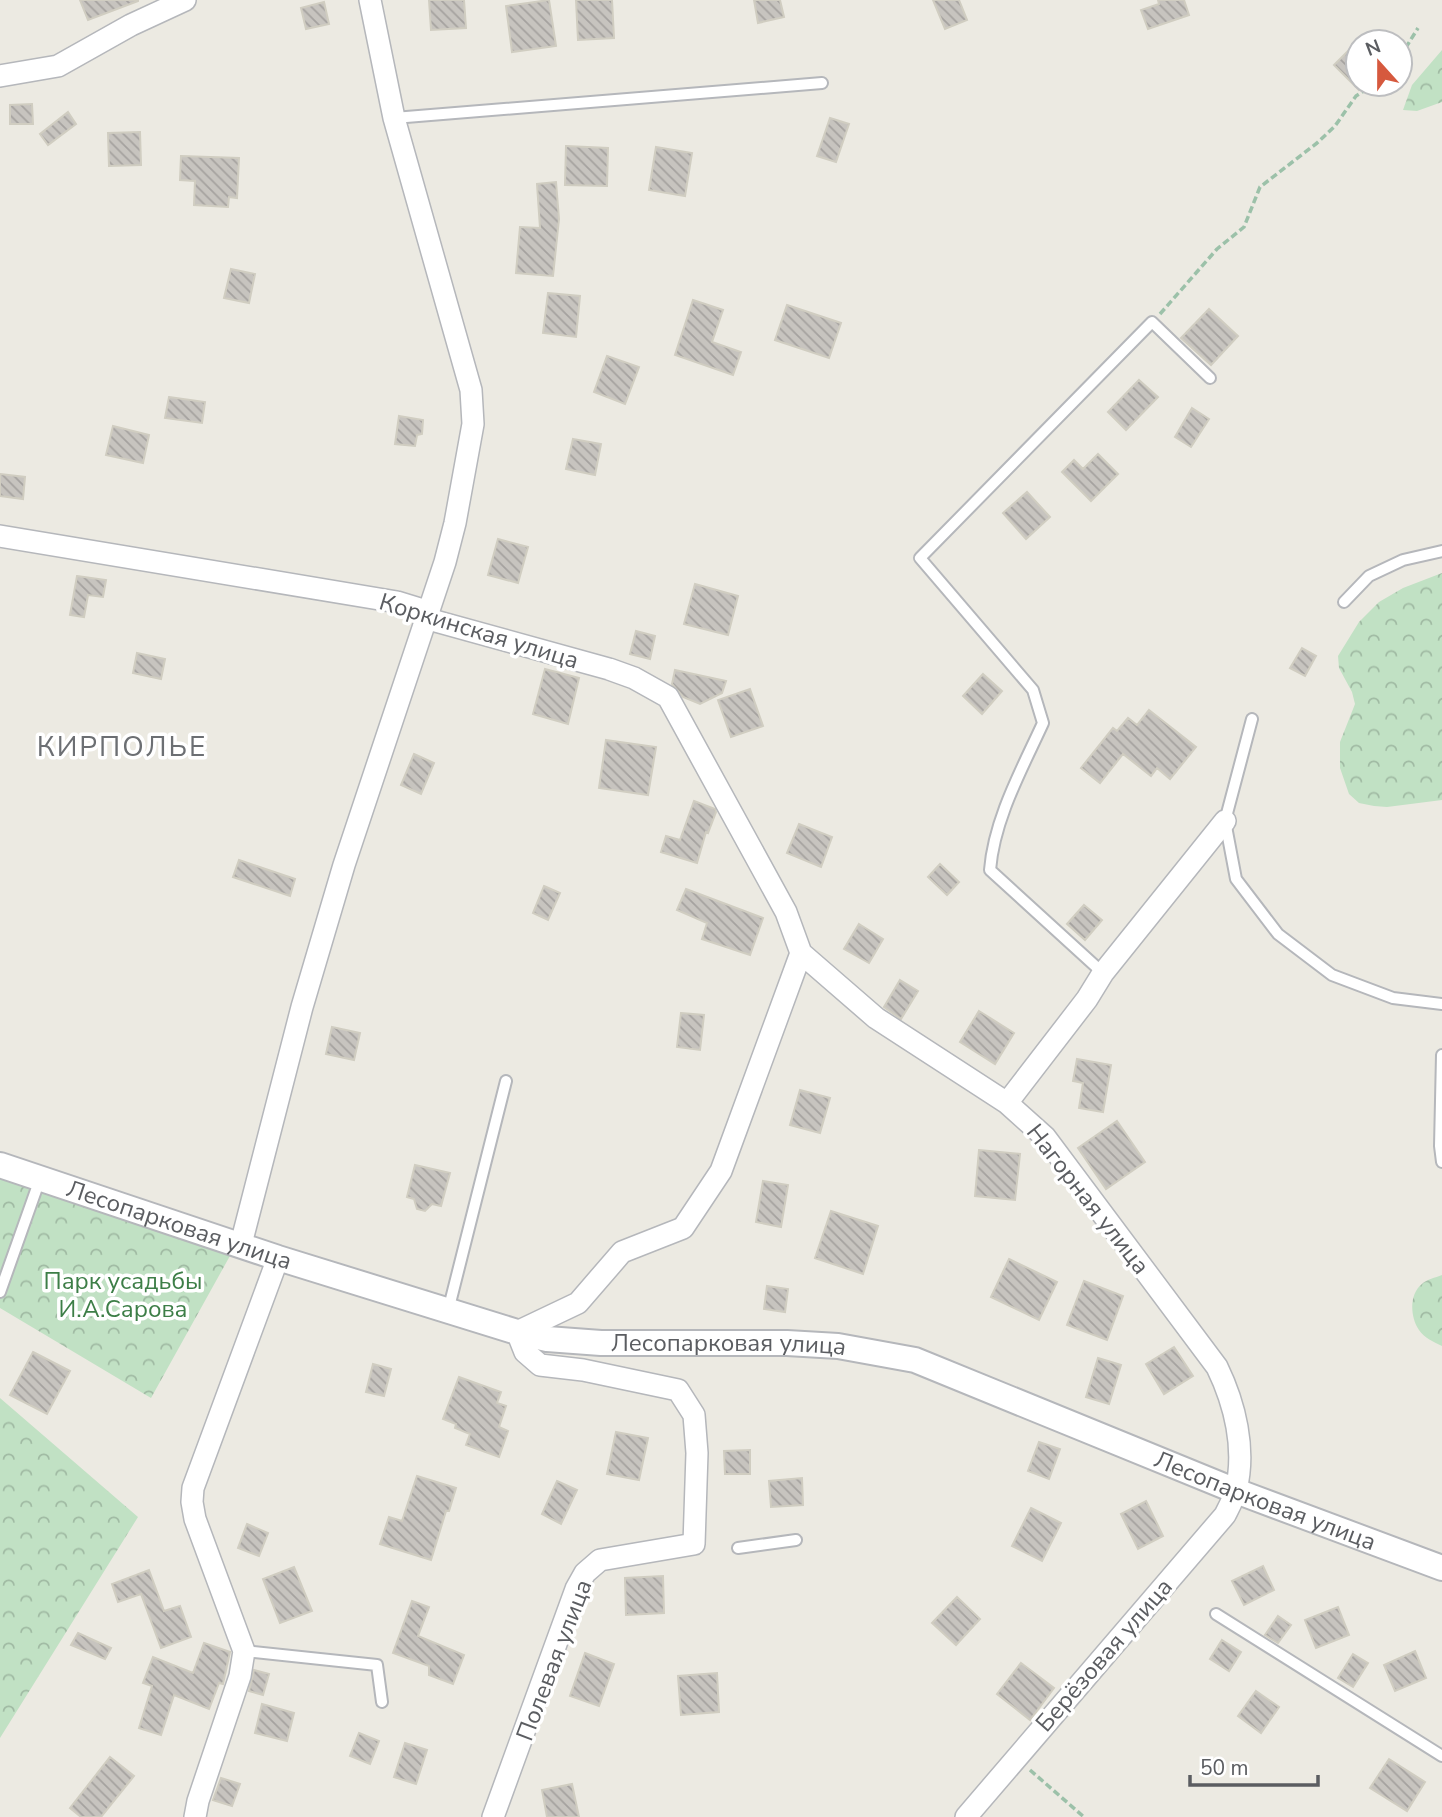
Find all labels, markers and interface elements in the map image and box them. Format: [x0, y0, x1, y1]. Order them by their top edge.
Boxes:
north arrow [1344, 28, 1414, 98]
text: N [1362, 33, 1385, 63]
street label: Коркинская улица [375, 585, 583, 677]
district label: КИРПОЛЬЕ [37, 728, 207, 766]
street label: Нагорная улица [1019, 1117, 1157, 1281]
street label: Лесопарковая улица [63, 1172, 296, 1277]
park label: Парк усадьбы И.А.Сарова [43, 1265, 203, 1325]
street label: Лесопарковая улица [611, 1327, 849, 1363]
street label: Лесопарковая улица [1149, 1443, 1381, 1558]
street label: Берёзовая улица [1028, 1571, 1180, 1739]
street label: Полевая улица [509, 1575, 599, 1745]
scale bar [1190, 1744, 1318, 1788]
text: 50 m [1200, 1754, 1249, 1782]

